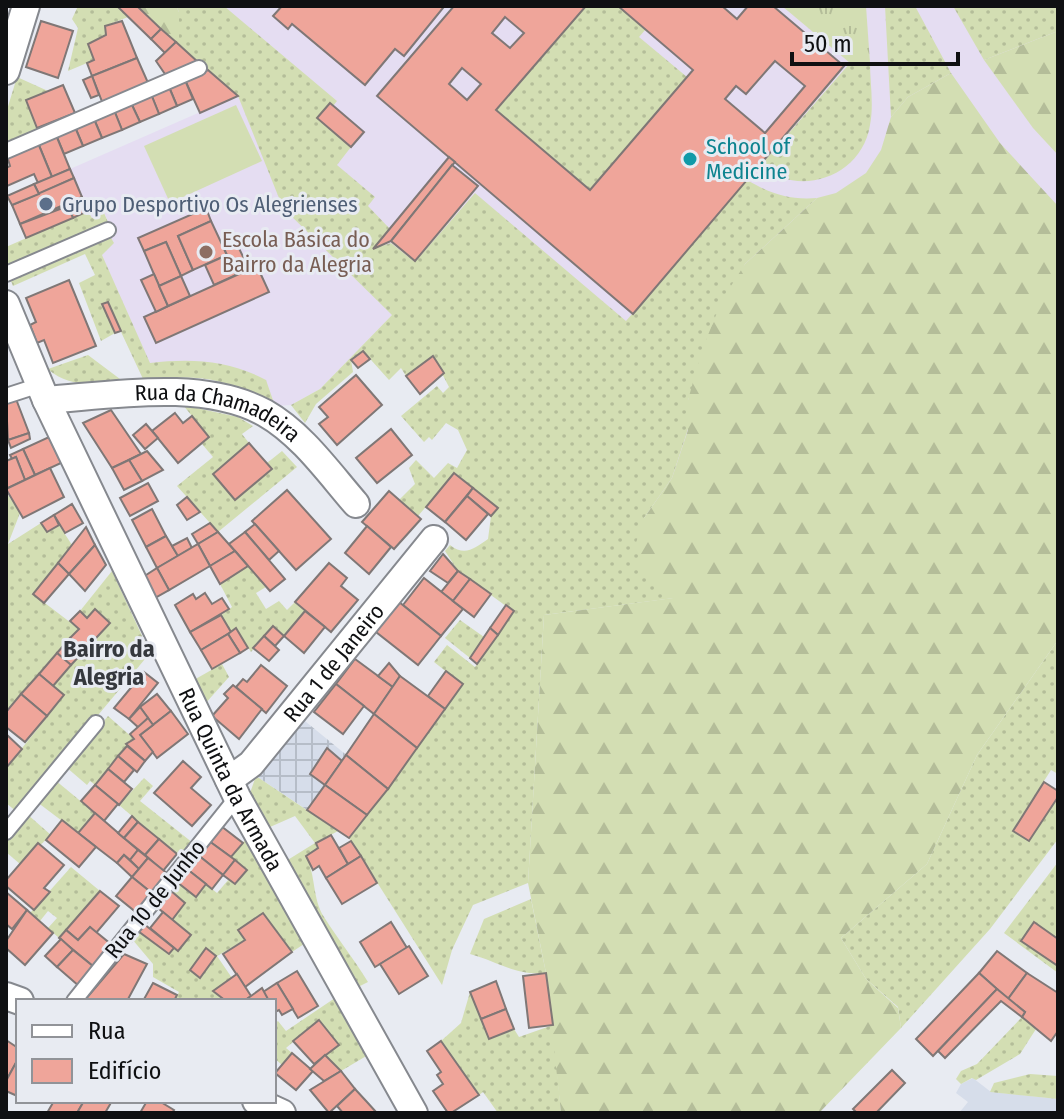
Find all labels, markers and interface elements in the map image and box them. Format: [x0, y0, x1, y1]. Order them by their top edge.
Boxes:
scale bar [792, 16, 958, 66]
text: 50 m [804, 30, 852, 58]
place label: School of Medicine [706, 133, 792, 185]
marker: School of Medicine [681, 150, 699, 168]
place label: Grupo Desportivo Os Alegrienses [62, 191, 358, 218]
marker: Grupo Desportivo Os Alegrienses [37, 195, 55, 213]
place label: Escola Básica do Bairro da Alegria [222, 226, 372, 278]
marker: Escola Básica do Bairro da Alegria [197, 243, 215, 261]
street label: Rua da Chamadeira [134, 378, 306, 447]
street label: Rua 1 de Janeiro [277, 598, 390, 727]
district label: Bairro da Alegria [63, 635, 155, 691]
street label: Rua Quinta da Armada [173, 683, 289, 876]
street label: Rua 10 de Junho [99, 834, 211, 964]
legend [16, 999, 276, 1103]
text: Rua [88, 1017, 125, 1045]
text: Edifício [88, 1057, 161, 1085]

